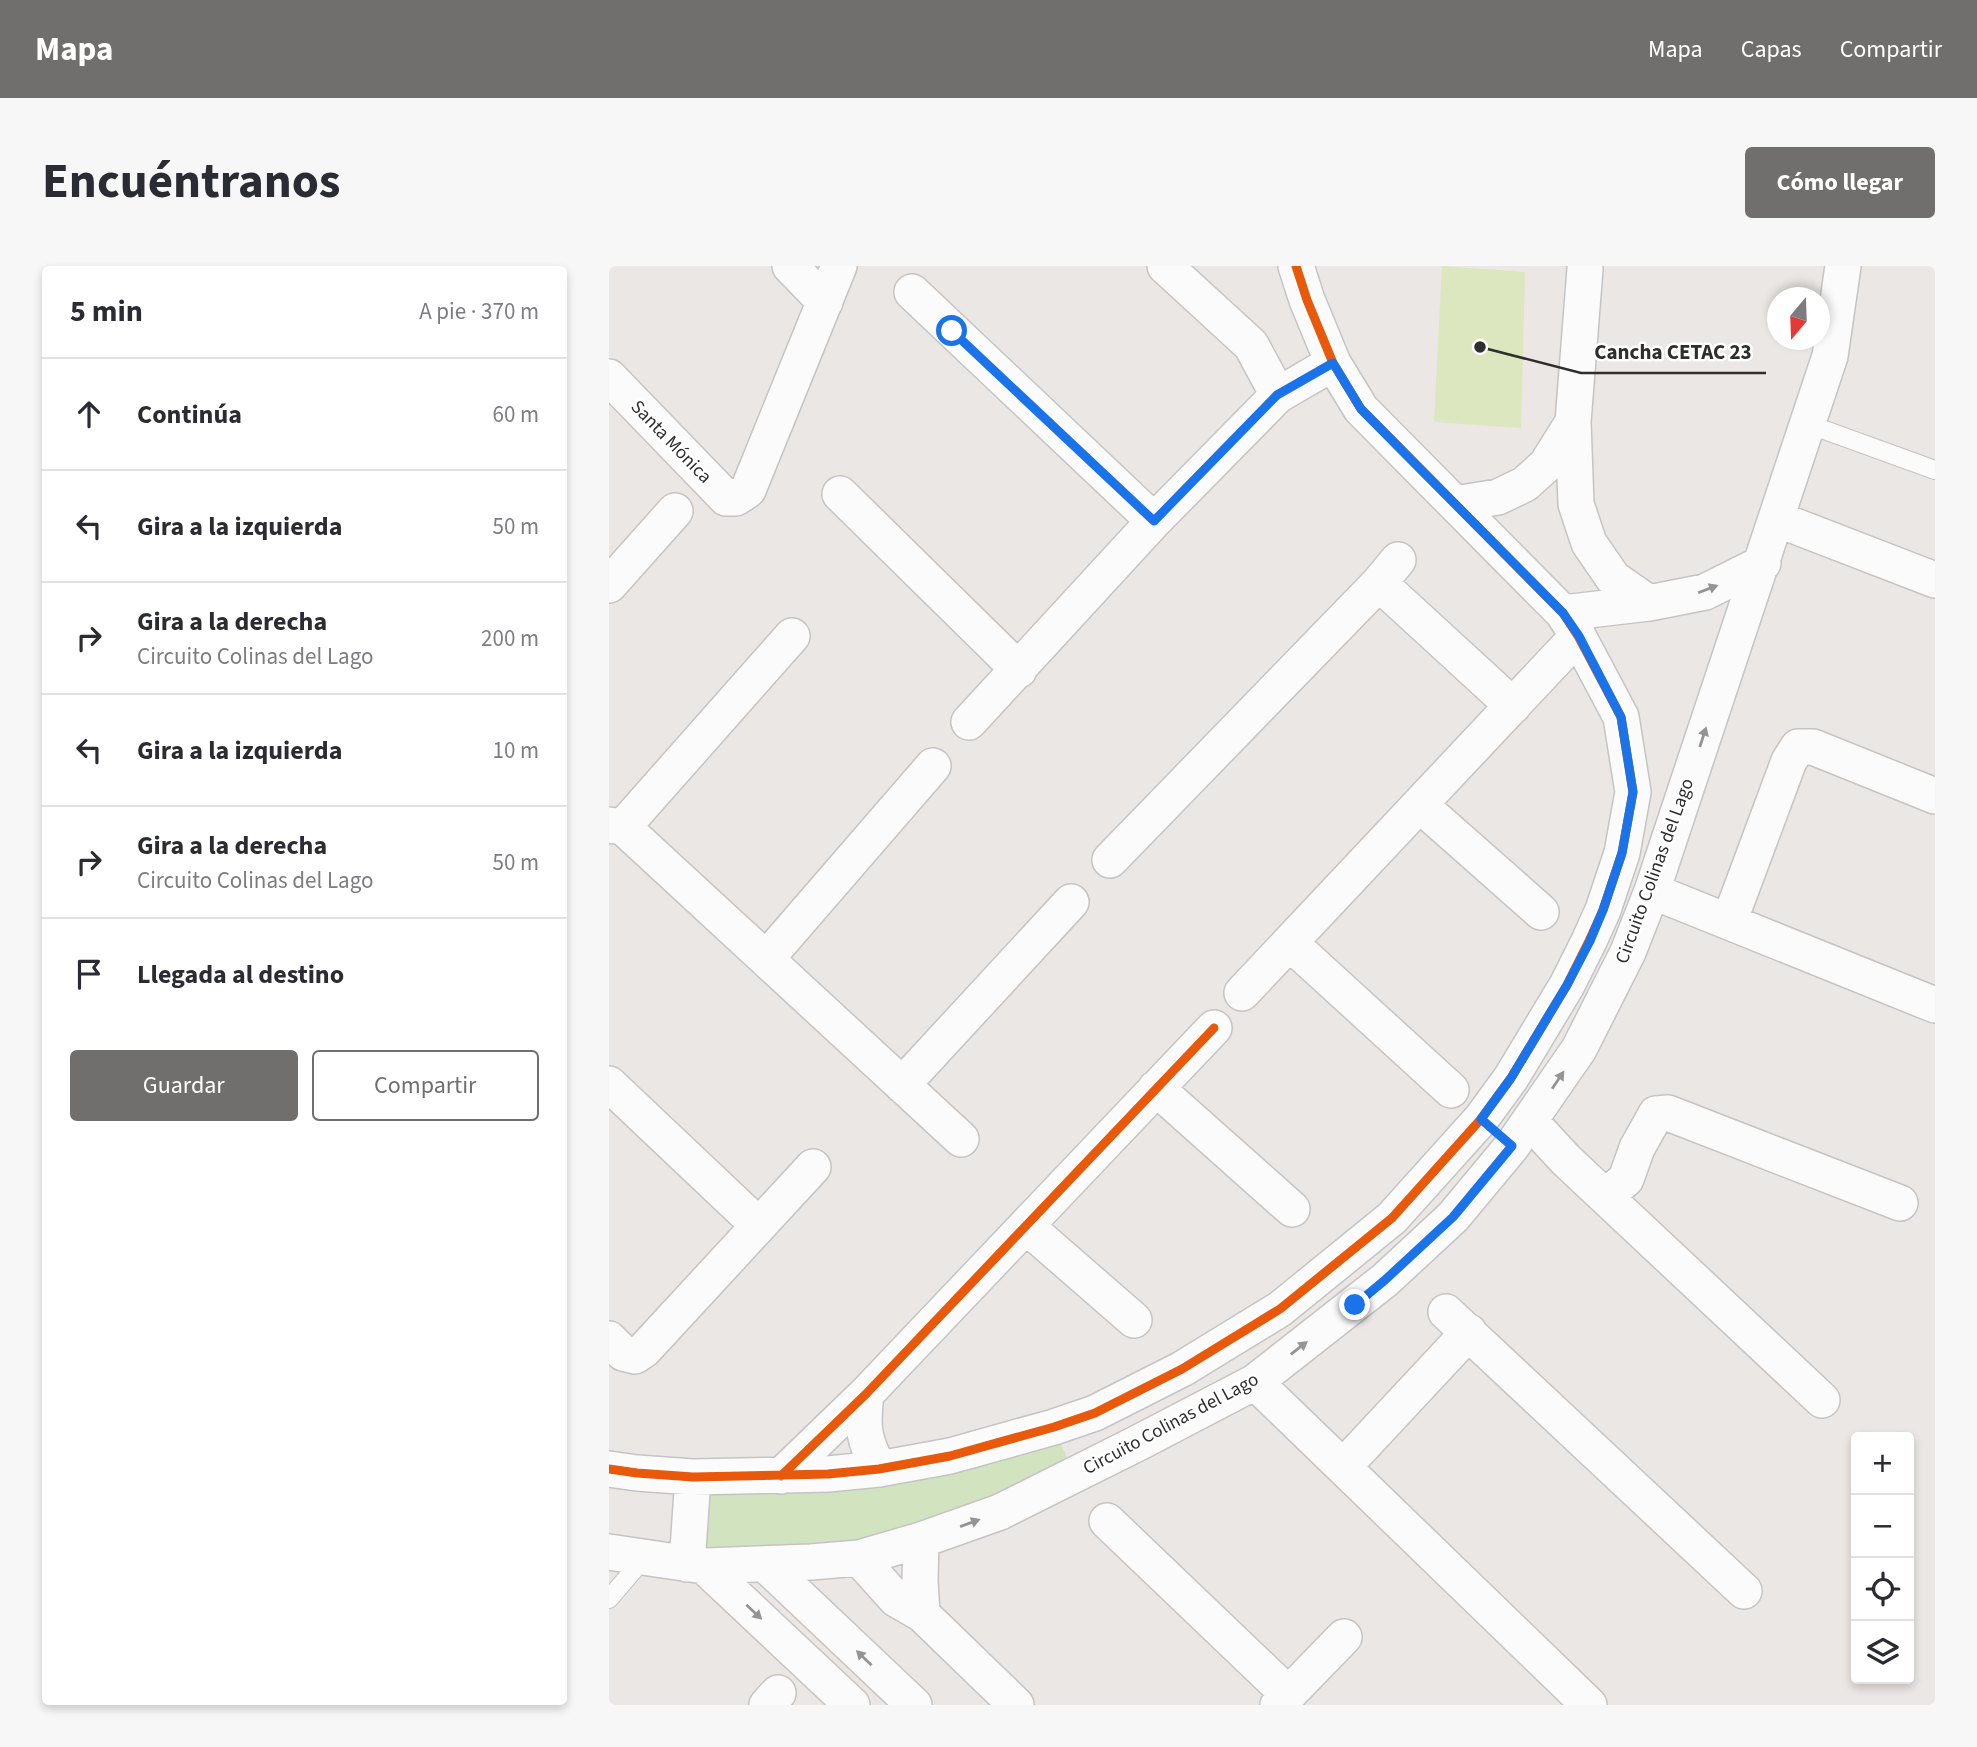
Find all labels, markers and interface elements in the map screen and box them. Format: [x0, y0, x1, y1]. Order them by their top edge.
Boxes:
text: Mapa [35, 26, 113, 73]
text: Mapa [1648, 32, 1703, 67]
text: Capas [1741, 32, 1802, 67]
text: Compartir [1840, 32, 1942, 67]
text: Encuéntranos [42, 147, 340, 217]
button: Cómo llegar [1745, 147, 1935, 218]
north arrow [1767, 287, 1830, 350]
text: 5 min [70, 290, 143, 333]
text: A pie · 370 m [419, 295, 539, 328]
route start [936, 315, 967, 346]
callout: Cancha CETAC 23 [1581, 331, 1766, 373]
text: Cancha CETAC 23 [1594, 337, 1752, 367]
street label: Santa Mónica [624, 394, 718, 490]
icon: ahead [70, 395, 108, 433]
text: Continúa [137, 396, 242, 433]
text: 60 m [492, 398, 539, 431]
icon: left [70, 507, 108, 545]
text: Gira a la izquierda [137, 508, 342, 545]
text: 50 m [492, 510, 539, 543]
one-way arrow [1697, 583, 1718, 594]
text: Gira a la derecha [137, 603, 327, 640]
icon: right [70, 619, 108, 657]
text: 200 m [481, 622, 539, 655]
text: Circuito Colinas del Lago [137, 640, 373, 673]
one-way arrow [1699, 726, 1709, 747]
icon: left [70, 731, 108, 769]
text: Gira a la izquierda [137, 732, 342, 769]
text: 10 m [492, 734, 539, 767]
street label: Circuito Colinas del Lago [1609, 775, 1701, 967]
text: Gira a la derecha [137, 827, 327, 864]
icon: right [70, 843, 108, 881]
text: 50 m [492, 846, 539, 879]
text: Circuito Colinas del Lago [137, 864, 373, 897]
icon: arrive [70, 955, 108, 993]
text: Llegada al destino [137, 956, 344, 993]
button: Guardar [70, 1050, 298, 1121]
button: Compartir [312, 1050, 539, 1121]
one-way arrow [1551, 1071, 1565, 1089]
route end [1339, 1289, 1370, 1320]
one-way arrow [1290, 1340, 1308, 1355]
street label: Circuito Colinas del Lago [1078, 1366, 1264, 1482]
map controls [1851, 1432, 1914, 1684]
button: + [1851, 1432, 1914, 1495]
button: − [1851, 1495, 1914, 1558]
one-way arrow [959, 1517, 980, 1528]
button: locate [1851, 1558, 1914, 1621]
one-way arrow [745, 1604, 762, 1620]
button: layers [1851, 1621, 1914, 1684]
one-way arrow [855, 1650, 873, 1666]

